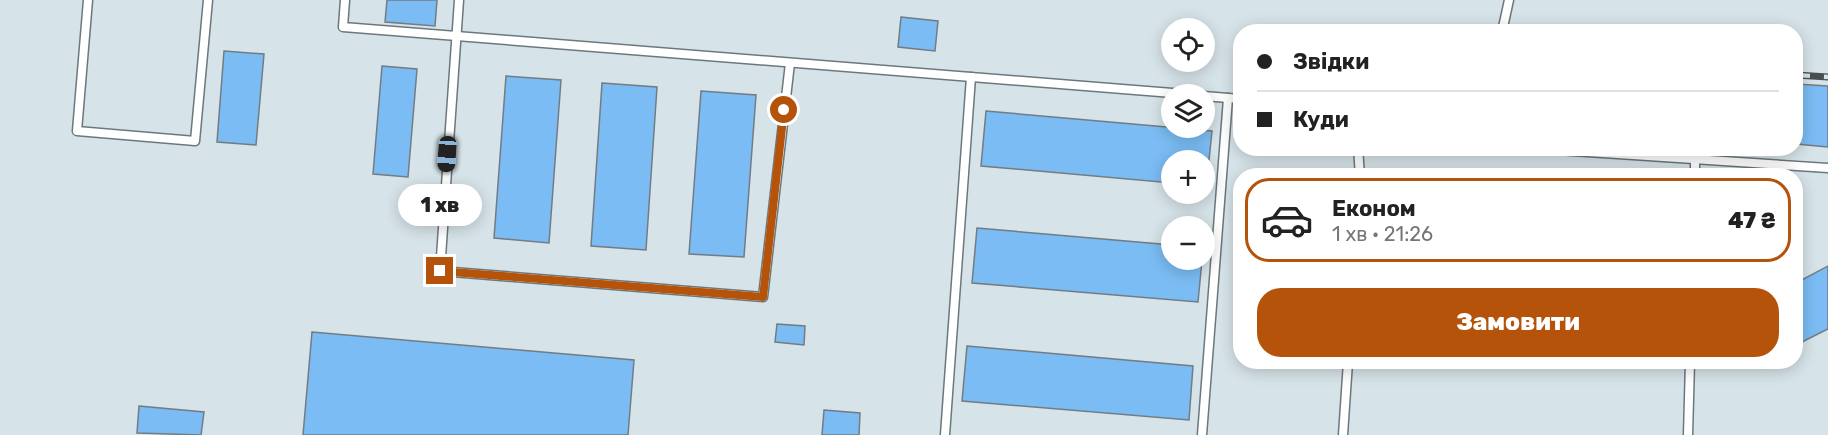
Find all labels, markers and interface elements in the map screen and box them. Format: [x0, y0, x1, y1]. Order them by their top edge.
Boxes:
map controls [1161, 18, 1215, 270]
button: locate [1161, 18, 1215, 72]
text: Звідки [1293, 48, 1369, 75]
button: layers [1161, 84, 1215, 138]
route start [770, 96, 797, 123]
text: Куди [1293, 106, 1349, 133]
car [437, 135, 457, 173]
button: + [1161, 150, 1215, 204]
callout: 1 хв [398, 184, 482, 226]
text: 1 хв [420, 193, 460, 217]
icon: car [1260, 193, 1314, 247]
text: Економ [1332, 195, 1416, 222]
text: 47 ₴ [1728, 207, 1776, 234]
button: − [1161, 216, 1215, 270]
text: 1 хв · 21:26 [1332, 222, 1433, 246]
route end [426, 257, 453, 284]
button: Замовити [1257, 288, 1779, 357]

